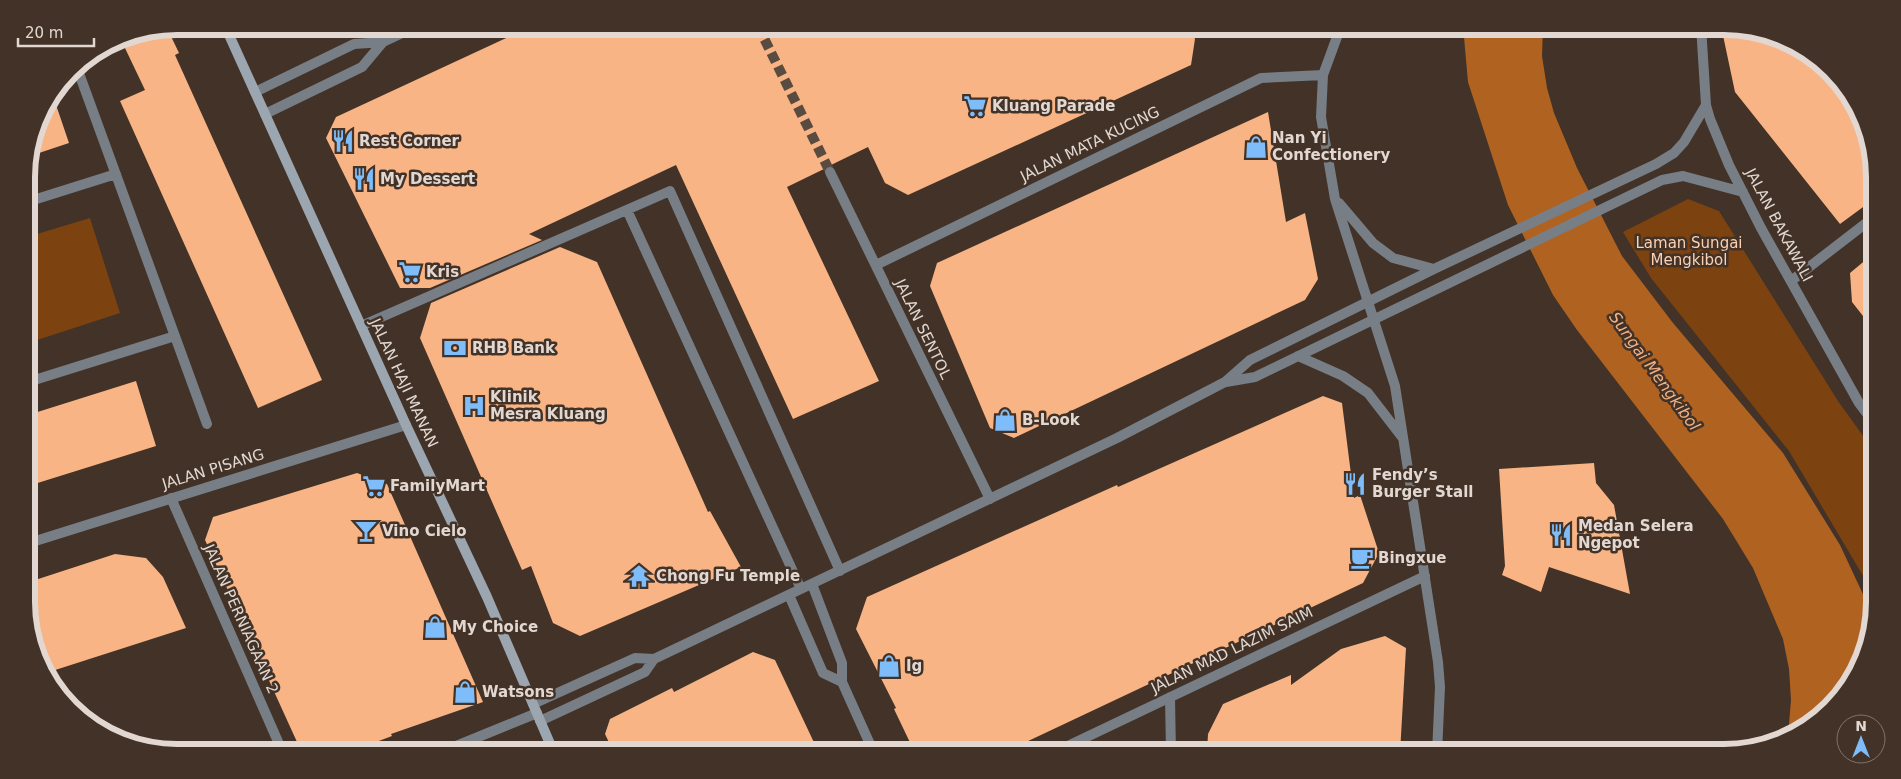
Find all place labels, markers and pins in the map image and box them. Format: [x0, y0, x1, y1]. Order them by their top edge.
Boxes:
supermarket icon: Kluang Parade [962, 93, 988, 119]
place label: Kluang Parade [992, 97, 1115, 115]
restaurant icon: Rest Corner [330, 128, 356, 154]
place label: Nan Yi Confectionery [1272, 129, 1390, 164]
place label: Rest Corner [359, 132, 460, 150]
shop icon: Nan Yi Confectionery [1243, 134, 1269, 160]
restaurant icon: My Dessert [351, 166, 377, 192]
place label: My Dessert [380, 170, 475, 188]
supermarket icon: Kris [397, 259, 423, 285]
place label: Kris [426, 263, 459, 281]
bank icon: RHB Bank [442, 335, 468, 361]
place label: RHB Bank [472, 339, 556, 357]
place label: Klinik Mesra Kluang [490, 388, 606, 423]
hospital icon: Klinik Mesra Kluang [461, 393, 487, 419]
shop icon: B-Look [992, 407, 1018, 433]
place label: B-Look [1022, 411, 1081, 429]
place label: Fendy’s Burger Stall [1372, 466, 1473, 501]
restaurant icon: Fendy’s Burger Stall [1342, 471, 1368, 497]
supermarket icon: FamilyMart [361, 473, 387, 499]
place label: FamilyMart [390, 477, 485, 495]
place label: Medan Selera Ngepot [1578, 517, 1694, 552]
bar icon: Vino Cielo [353, 518, 379, 544]
place label: Vino Cielo [382, 522, 466, 540]
restaurant icon: Medan Selera Ngepot [1548, 522, 1574, 548]
cafe icon: Bingxue [1349, 545, 1375, 571]
place label: Bingxue [1378, 549, 1447, 567]
temple icon: Chong Fu Temple [626, 563, 652, 589]
place label: Chong Fu Temple [656, 567, 800, 585]
shop icon: My Choice [422, 614, 448, 640]
place label: My Choice [452, 618, 538, 636]
shop icon: Ig [876, 653, 902, 679]
place label: Ig [906, 657, 922, 675]
shop icon: Watsons [452, 679, 478, 705]
place label: Watsons [482, 683, 554, 701]

